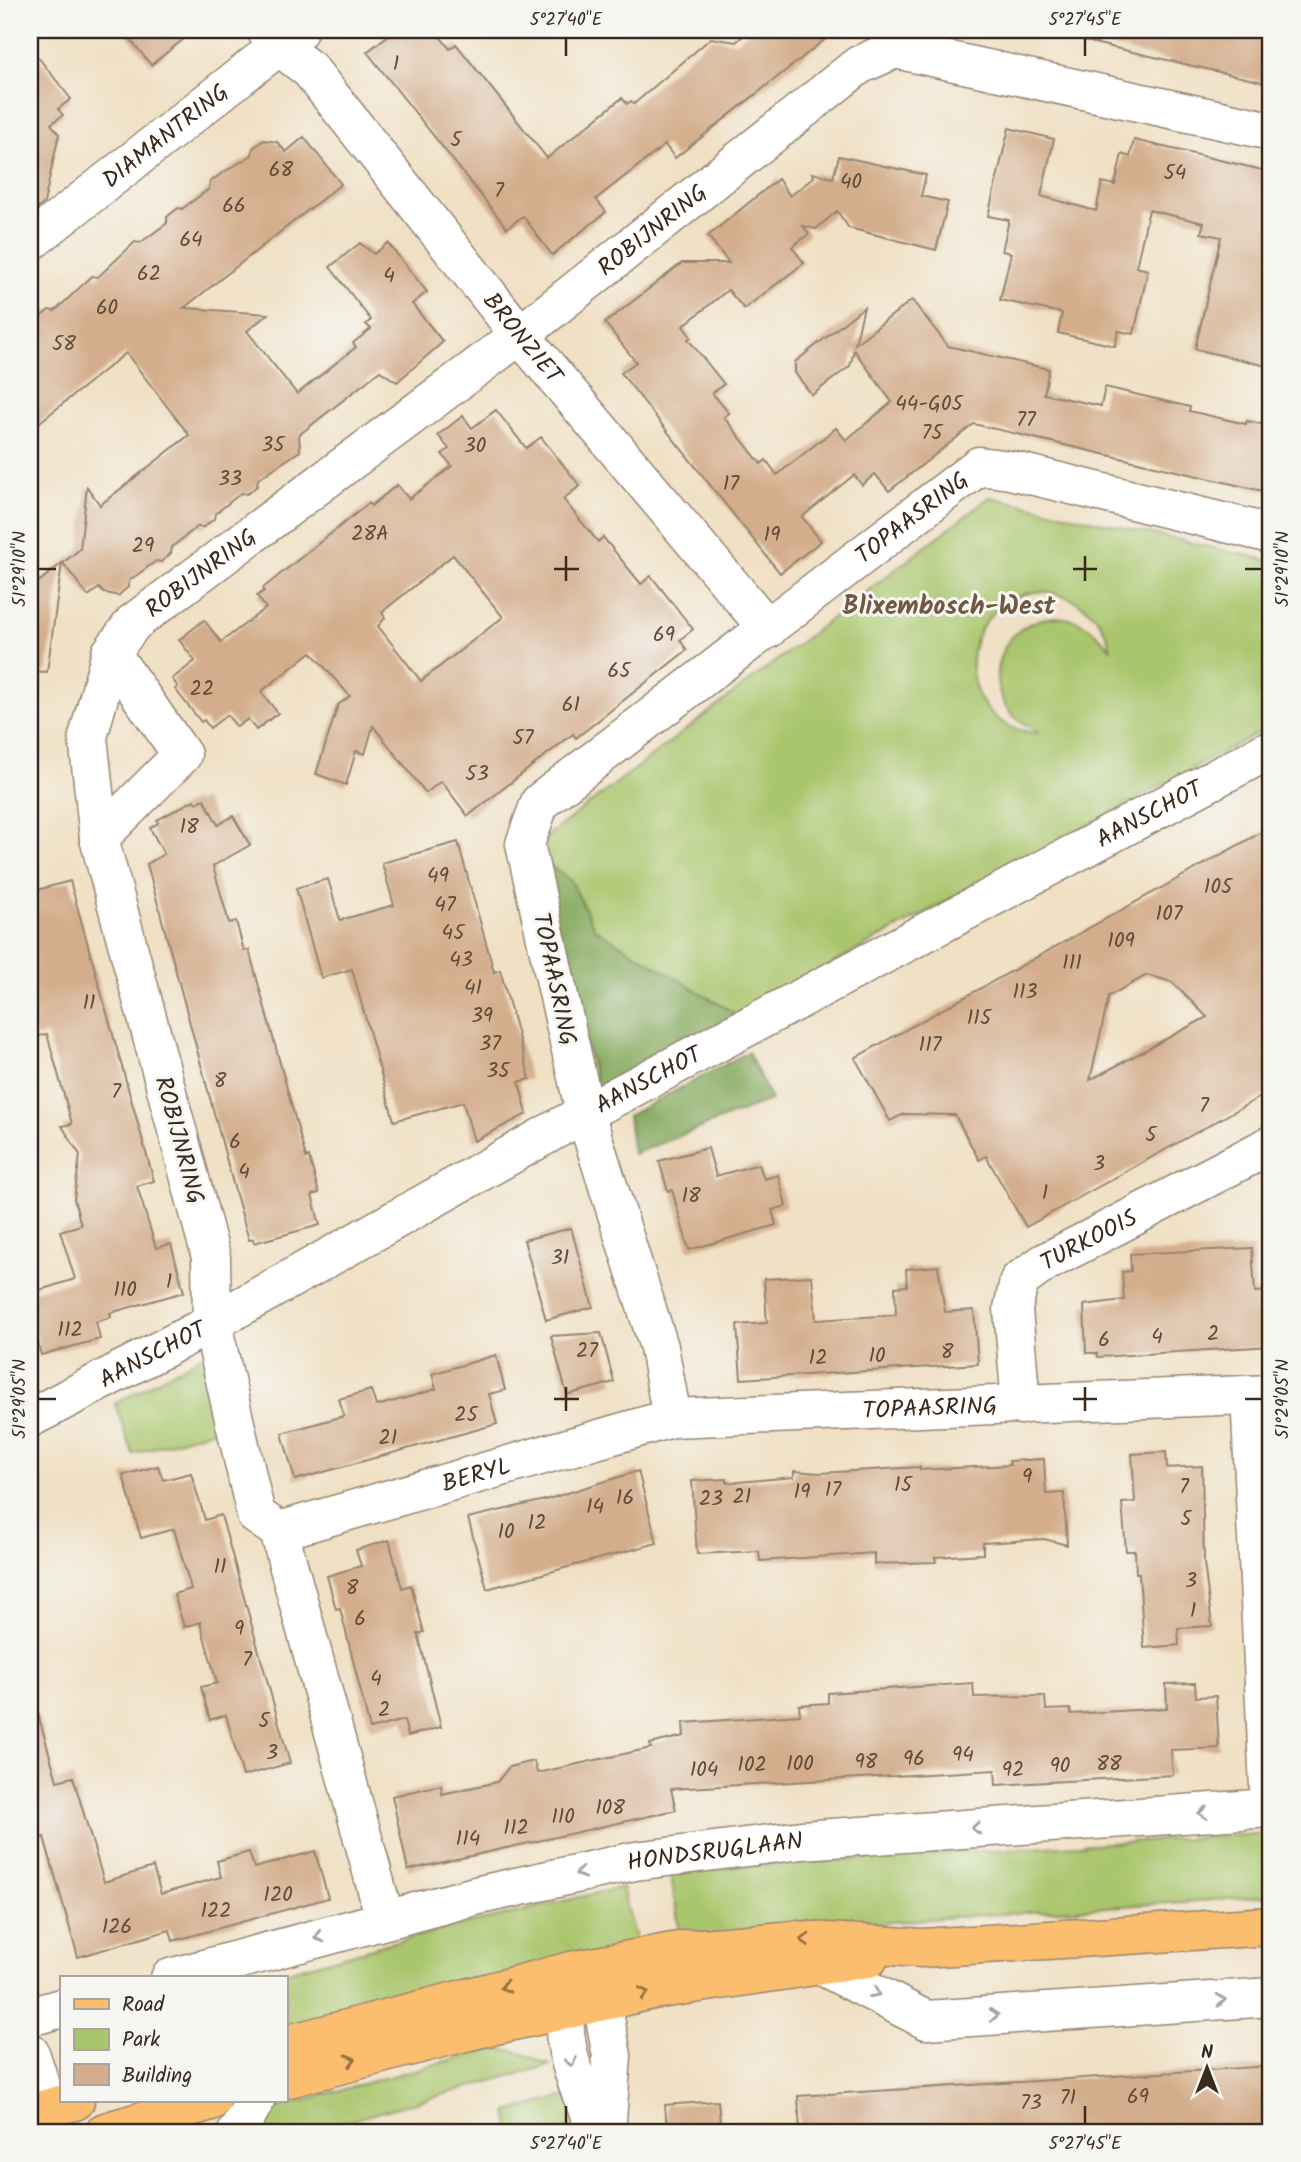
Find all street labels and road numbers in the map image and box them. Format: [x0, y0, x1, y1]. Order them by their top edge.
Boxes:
street label: DIAMANTRING [94, 74, 238, 199]
street label: ROBIJNRING [589, 175, 716, 287]
street label: BRONZIET [472, 284, 573, 395]
street label: TOPAASRING [847, 462, 978, 575]
street label: ROBIJNRING [137, 519, 266, 629]
street label: AANSCHOT [1089, 770, 1212, 859]
street label: TOPAASRING [520, 909, 587, 1049]
street label: AANSCHOT [589, 1035, 711, 1125]
street label: ROBIJNRING [143, 1072, 214, 1209]
street label: TURKOOIS [1034, 1200, 1145, 1283]
street label: AANSCHOT [92, 1310, 215, 1400]
street label: TOPAASRING [862, 1387, 998, 1431]
street label: BERYL [437, 1447, 516, 1504]
street label: HONDSRUGLAAN [623, 1822, 805, 1883]

